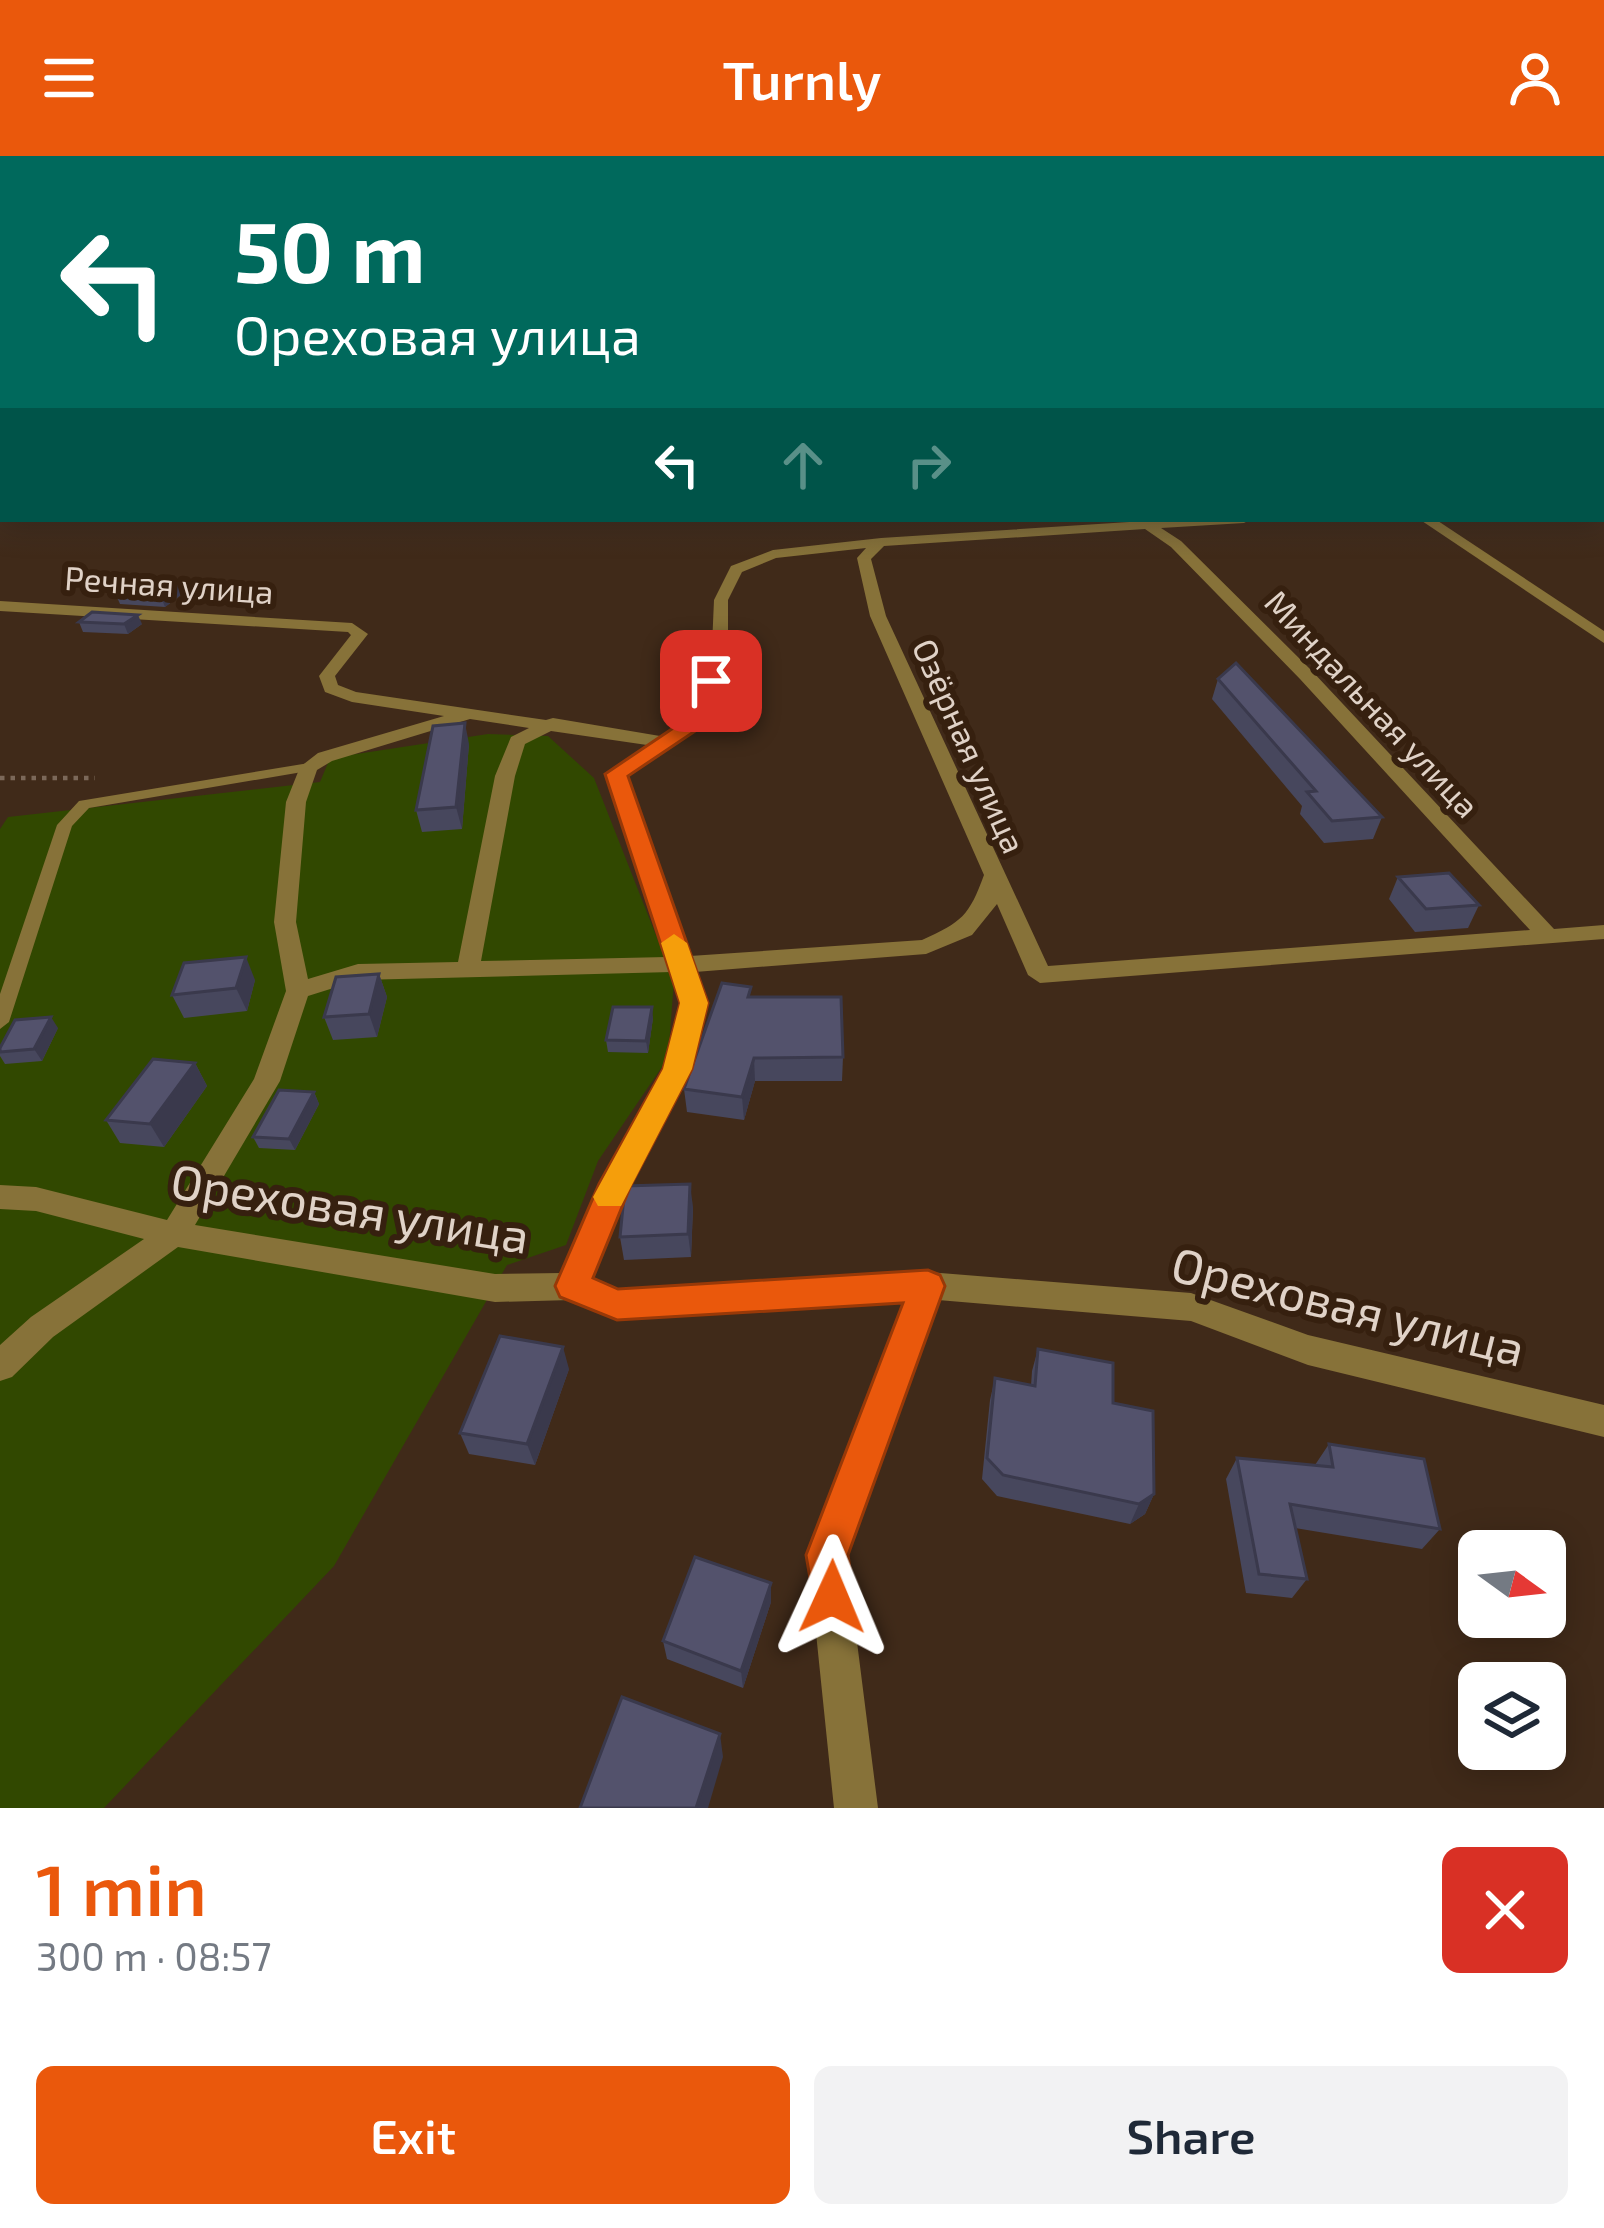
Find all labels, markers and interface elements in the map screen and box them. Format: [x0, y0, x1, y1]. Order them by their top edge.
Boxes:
icon: menu [36, 45, 102, 111]
icon: person [1502, 45, 1568, 111]
text: Turnly [723, 46, 881, 111]
text: 50 m [234, 199, 426, 300]
icon: left [36, 204, 192, 360]
text: Ореховая улица [234, 301, 641, 366]
icon: left [644, 432, 710, 498]
icon: ahead [770, 432, 836, 498]
icon: right [896, 432, 962, 498]
street label: Речная улица [63, 557, 275, 612]
street label: Миндальная улица [1257, 582, 1488, 826]
pin [660, 630, 762, 732]
street label: Озёрная улица [904, 632, 1035, 859]
icon: arrive [678, 648, 744, 714]
street label: Ореховая улица [167, 1150, 533, 1265]
street label: Ореховая улица [1166, 1233, 1531, 1378]
north arrow [1458, 1530, 1566, 1638]
map controls [1458, 1530, 1566, 1770]
position arrow [769, 1534, 895, 1660]
button: layers [1458, 1662, 1566, 1770]
text: 1 min [36, 1844, 207, 1930]
button: close [1442, 1847, 1568, 1973]
text: 300 m · 08:57 [36, 1932, 271, 1979]
button: Exit [36, 2066, 790, 2204]
button: Share [814, 2066, 1568, 2204]

